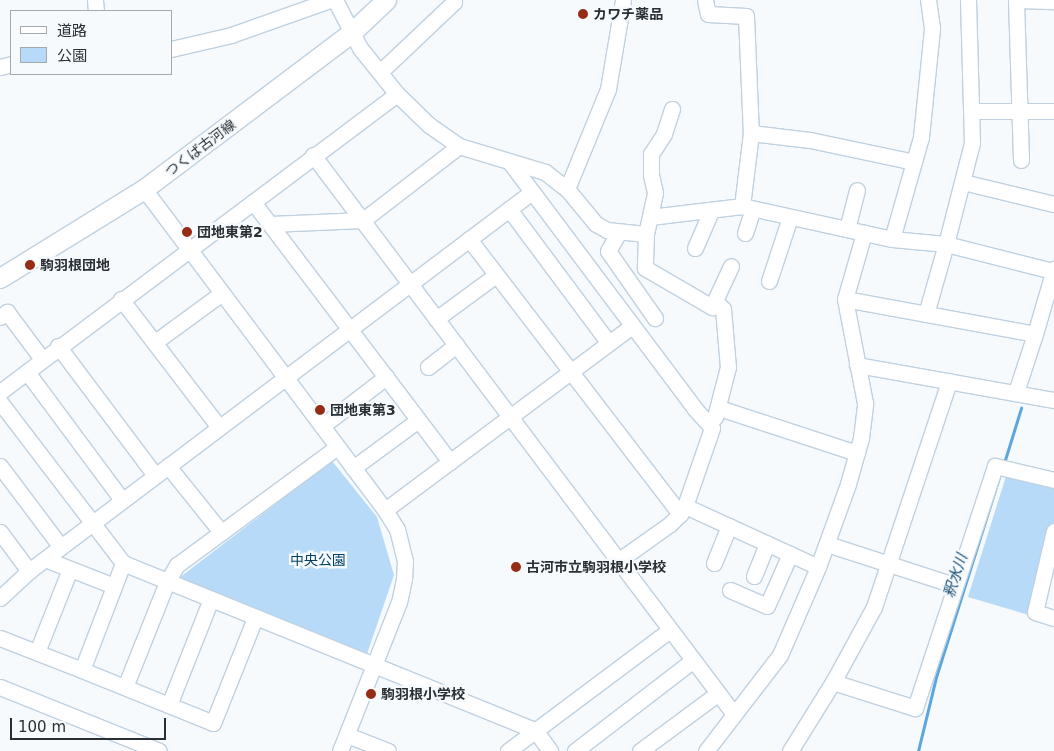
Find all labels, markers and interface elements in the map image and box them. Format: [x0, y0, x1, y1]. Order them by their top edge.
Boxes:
place label: カワチ薬品 [593, 6, 663, 22]
marker: カワチ薬品 [577, 8, 589, 20]
legend [10, 10, 172, 75]
text: 道路 [57, 22, 87, 40]
text: 公園 [57, 47, 87, 65]
street label: つくば古河線 [161, 116, 239, 180]
place label: 団地東第2 [197, 224, 263, 240]
marker: 団地東第2 [181, 226, 193, 238]
place label: 駒羽根団地 [40, 257, 110, 273]
marker: 駒羽根団地 [24, 259, 36, 271]
place label: 団地東第3 [330, 402, 396, 418]
marker: 団地東第3 [314, 404, 326, 416]
park label: 中央公園 [290, 552, 346, 568]
water label: 釈水川 [940, 552, 972, 600]
place label: 古河市立駒羽根小学校 [526, 559, 666, 575]
marker: 古河市立駒羽根小学校 [510, 561, 522, 573]
place label: 駒羽根小学校 [381, 686, 465, 702]
marker: 駒羽根小学校 [365, 688, 377, 700]
scale bar [12, 708, 169, 740]
text: 100 m [18, 718, 66, 736]

